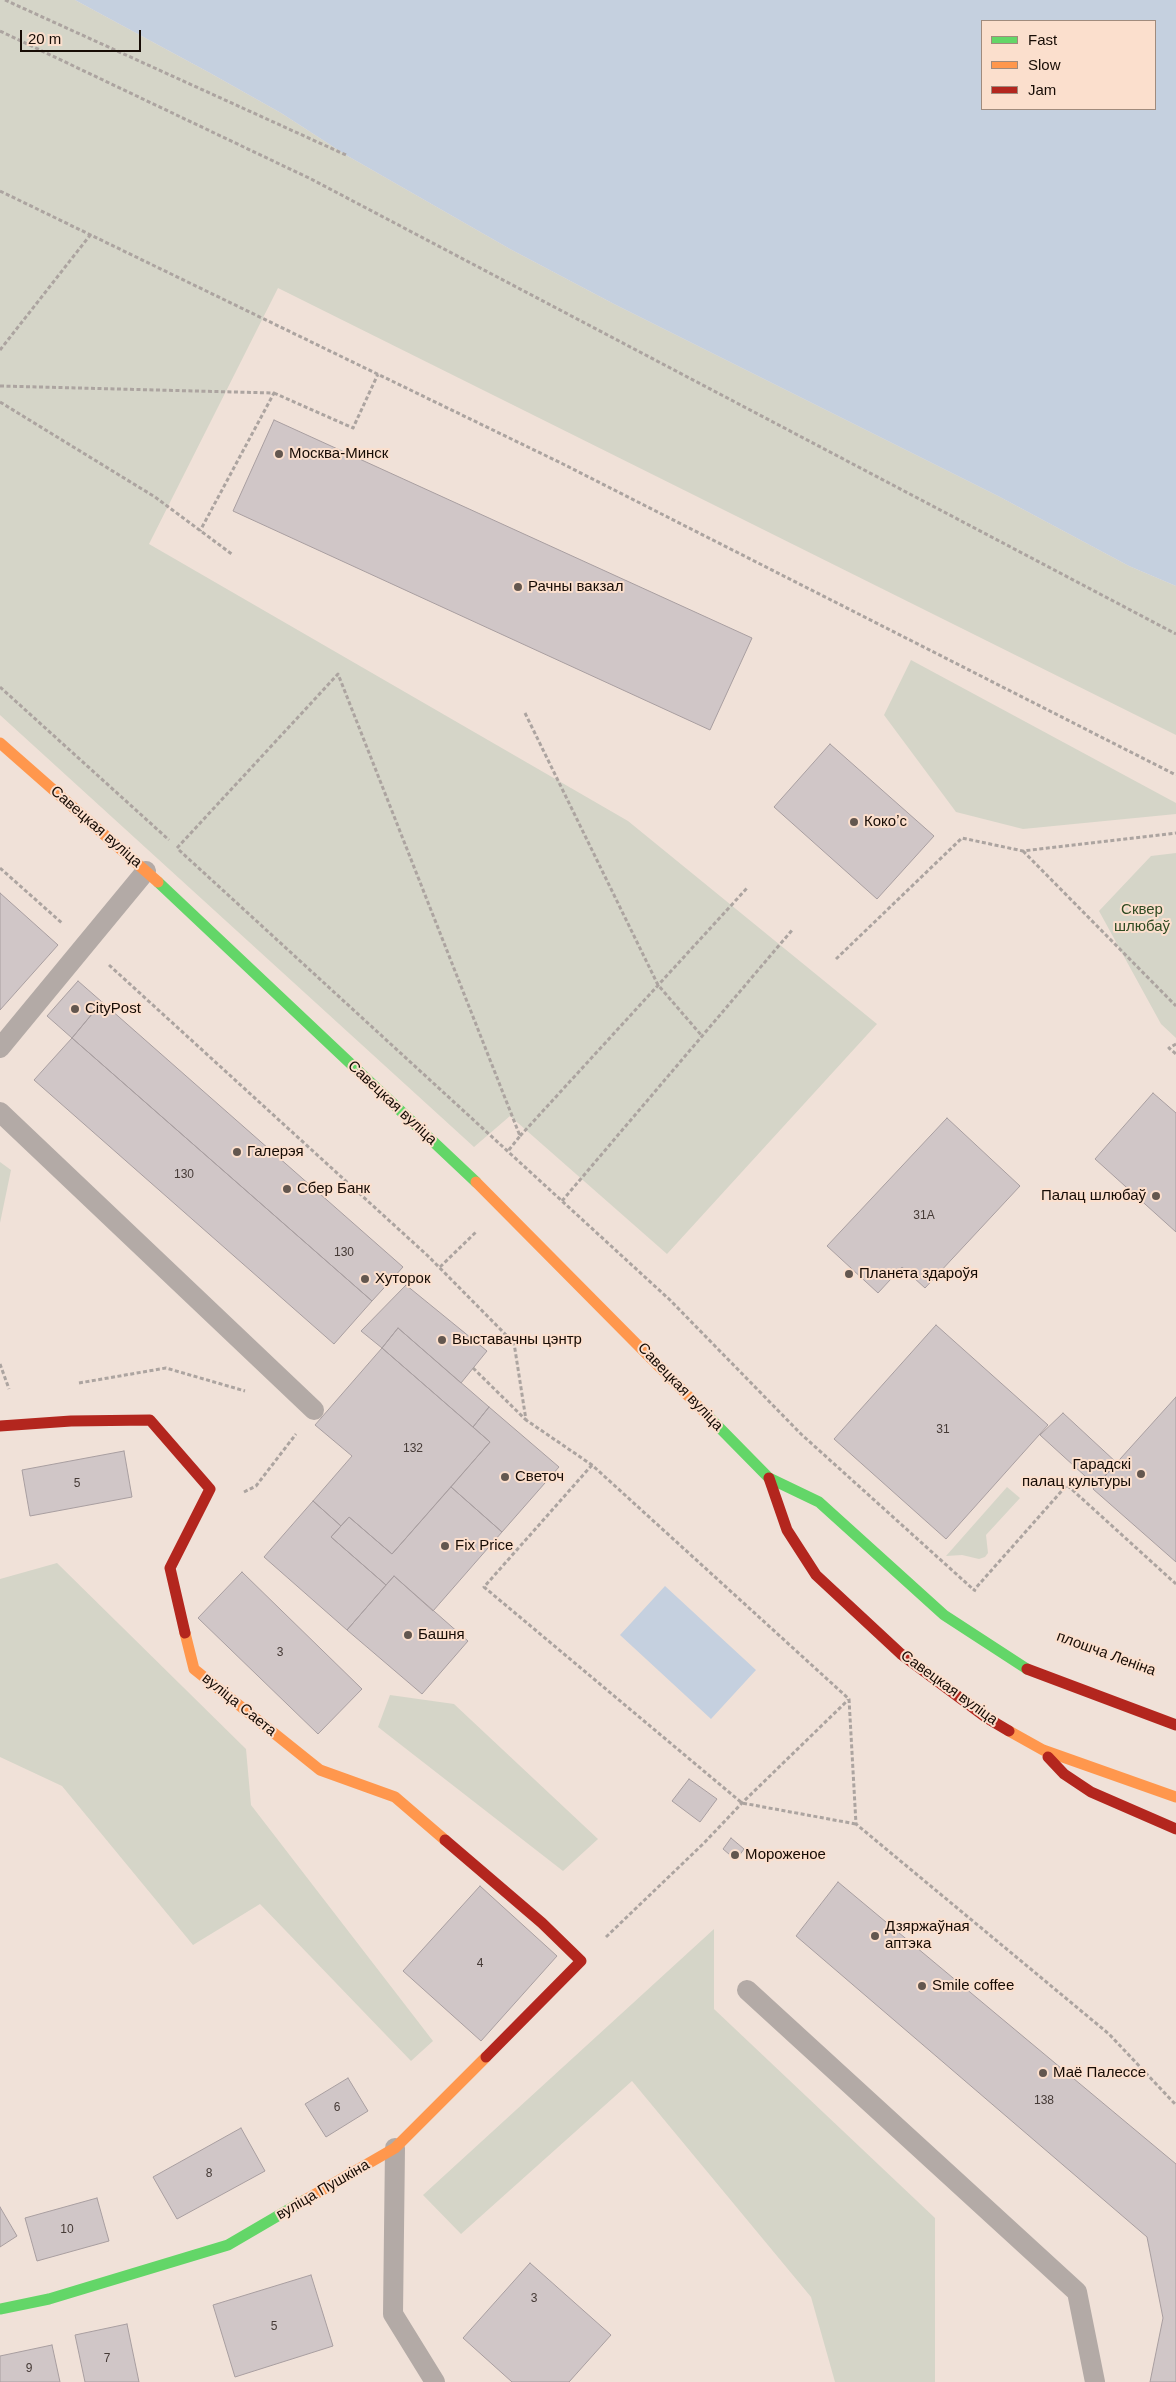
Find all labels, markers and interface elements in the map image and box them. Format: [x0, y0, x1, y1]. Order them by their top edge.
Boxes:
scale bar [22, 20, 144, 52]
legend [981, 20, 1156, 110]
text: 20 m [28, 30, 61, 47]
text: Fast [1028, 31, 1057, 48]
text: Slow [1028, 56, 1061, 73]
text: Jam [1028, 81, 1056, 98]
place label: Москва-Минск [289, 445, 388, 463]
marker: Москва-Минск [273, 448, 285, 460]
place label: Рачны вакзал [528, 578, 623, 596]
marker: Рачны вакзал [512, 581, 524, 593]
street label: Савецкая вуліца [47, 782, 145, 872]
place label: Кокоʼс [864, 813, 907, 831]
marker: Кокоʼс [848, 816, 860, 828]
park label: Сквер шлюбаў [1114, 901, 1170, 936]
place label: CityPost [85, 1000, 141, 1018]
marker: CityPost [69, 1003, 81, 1015]
street label: Савецкая вуліца [344, 1057, 440, 1149]
place label: Галерэя [247, 1143, 304, 1161]
marker: Галерэя [231, 1146, 243, 1158]
house number: 130 [174, 1168, 194, 1182]
place label: Сбер Банк [297, 1180, 370, 1198]
marker: Сбер Банк [281, 1183, 293, 1195]
place label: Палац шлюбаў [1041, 1187, 1146, 1205]
marker: Палац шлюбаў [1150, 1190, 1162, 1202]
house number: 31А [913, 1209, 935, 1223]
house number: 130 [334, 1246, 354, 1260]
place label: Планета здароўя [859, 1265, 978, 1283]
marker: Планета здароўя [843, 1268, 855, 1280]
place label: Хуторок [375, 1270, 430, 1288]
marker: Хуторок [359, 1273, 371, 1285]
place label: Выставачны цэнтр [452, 1331, 582, 1349]
marker: Выставачны цэнтр [436, 1334, 448, 1346]
street label: Савецкая вуліца [633, 1339, 727, 1435]
house number: 31 [936, 1423, 950, 1437]
house number: 132 [403, 1442, 423, 1456]
place label: Гарадскі палац культуры [1022, 1456, 1131, 1491]
place label: Светоч [515, 1468, 564, 1486]
marker: Гарадскі палац культуры [1135, 1468, 1147, 1480]
marker: Светоч [499, 1471, 511, 1483]
house number: 5 [74, 1477, 80, 1491]
place label: Fix Price [455, 1537, 513, 1555]
marker: Fix Price [439, 1540, 451, 1552]
place label: Башня [418, 1626, 465, 1644]
street label: плошча Леніна [1054, 1628, 1158, 1680]
marker: Башня [402, 1629, 414, 1641]
house number: 3 [277, 1646, 283, 1660]
street label: Савецкая вуліца [897, 1647, 1001, 1729]
street label: вуліца Саета [198, 1670, 280, 1740]
place label: Мороженое [745, 1846, 826, 1864]
marker: Мороженое [729, 1849, 741, 1861]
place label: Дзяржаўная аптэка [885, 1918, 970, 1953]
marker: Дзяржаўная аптэка [869, 1930, 881, 1942]
house number: 4 [477, 1957, 483, 1971]
place label: Smile coffee [932, 1977, 1014, 1995]
marker: Smile coffee [916, 1980, 928, 1992]
place label: Маё Палессе [1053, 2064, 1146, 2082]
marker: Маё Палессе [1037, 2067, 1049, 2079]
house number: 138 [1034, 2094, 1054, 2108]
house number: 6 [334, 2101, 340, 2115]
street label: вуліца Пушкіна [273, 2156, 373, 2224]
house number: 8 [206, 2167, 212, 2181]
house number: 10 [60, 2223, 74, 2237]
house number: 3 [531, 2292, 537, 2306]
house number: 5 [271, 2320, 277, 2334]
house number: 7 [104, 2352, 110, 2366]
house number: 9 [26, 2362, 32, 2376]

